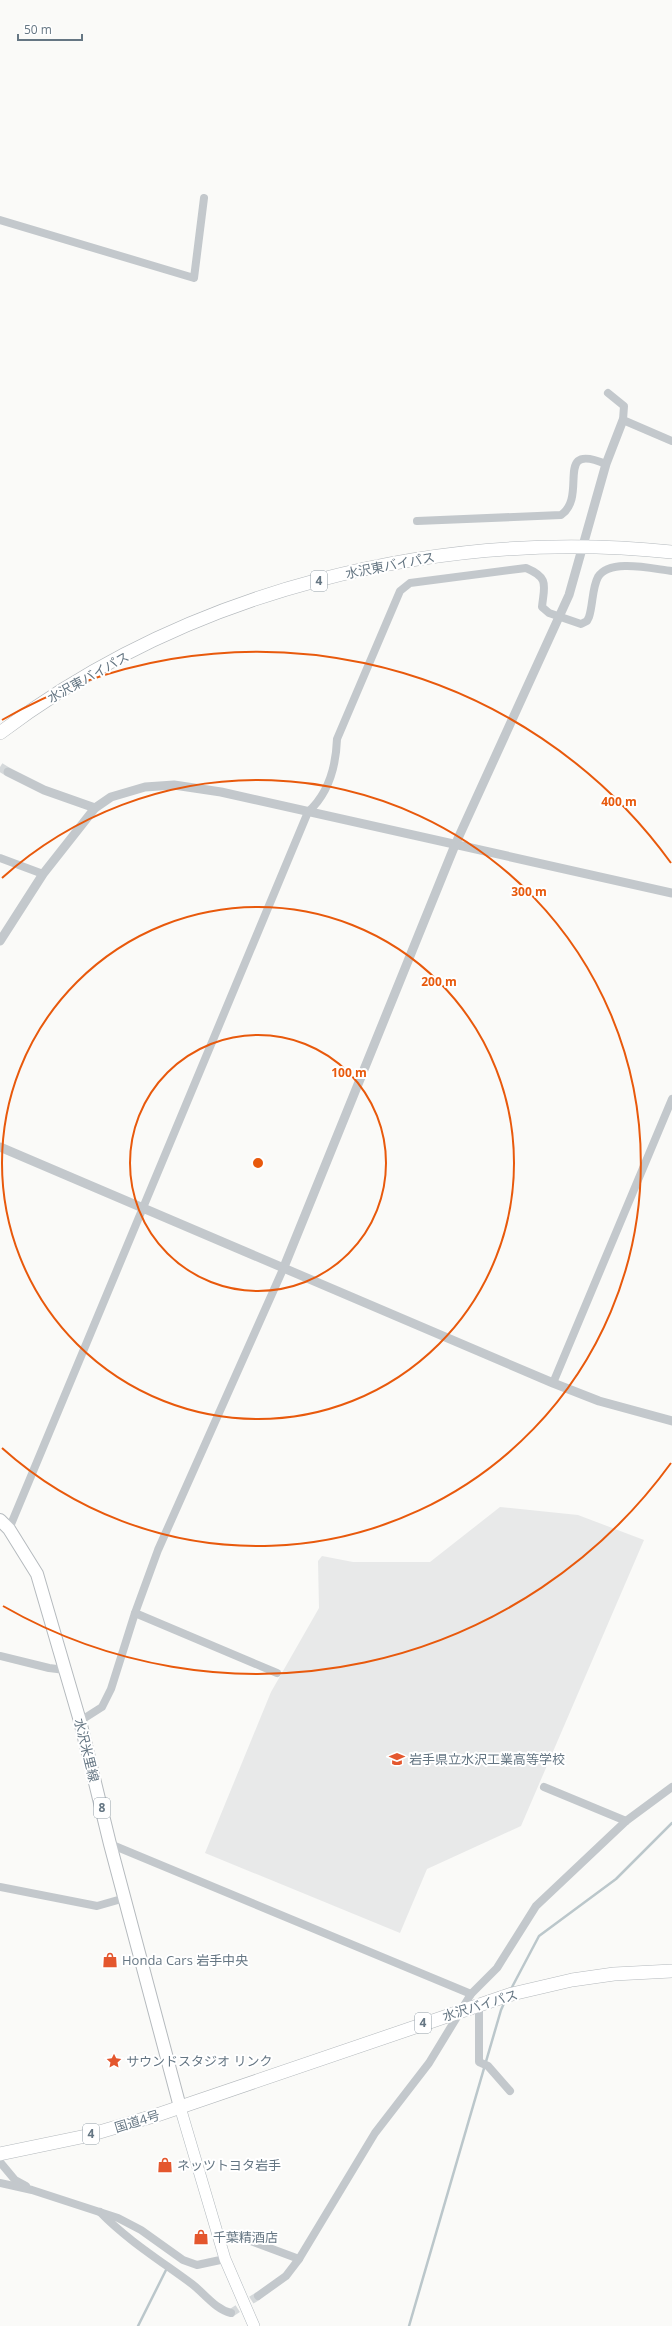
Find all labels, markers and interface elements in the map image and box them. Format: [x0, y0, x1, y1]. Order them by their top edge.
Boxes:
scale bar [18, 16, 82, 42]
text: 50 m [24, 21, 52, 38]
street label: 水沢東バイパス [344, 548, 436, 582]
road number: 4 [311, 571, 327, 591]
street label: 水沢東バイパス [44, 647, 132, 707]
text: 400 m [601, 793, 637, 810]
text: 300 m [511, 883, 547, 900]
text: 200 m [421, 973, 457, 990]
text: 100 m [331, 1064, 367, 1081]
centre of rings [251, 1156, 265, 1170]
street label: 水沢米里線 [70, 1716, 104, 1784]
school or university icon: 岩手県立水沢工業高等学校 [388, 1750, 406, 1768]
place label: 岩手県立水沢工業高等学校 [409, 1750, 565, 1768]
road number: 8 [94, 1798, 110, 1818]
shop icon: Honda Cars 岩手中央 [101, 1951, 119, 1969]
place label: Honda Cars 岩手中央 [122, 1951, 248, 1969]
street label: 水沢バイパス [440, 1985, 520, 2025]
road number: 4 [415, 2013, 431, 2033]
place icon: サウンドスタジオ リンク [105, 2052, 123, 2070]
place label: サウンドスタジオ リンク [126, 2052, 272, 2070]
street label: 国道4号 [112, 2106, 162, 2136]
road number: 4 [83, 2124, 99, 2144]
shop icon: ネッツトヨタ岩手 [156, 2156, 174, 2174]
place label: ネッツトヨタ岩手 [177, 2156, 281, 2174]
shop icon: 千葉精酒店 [192, 2228, 210, 2246]
place label: 千葉精酒店 [213, 2228, 278, 2246]

